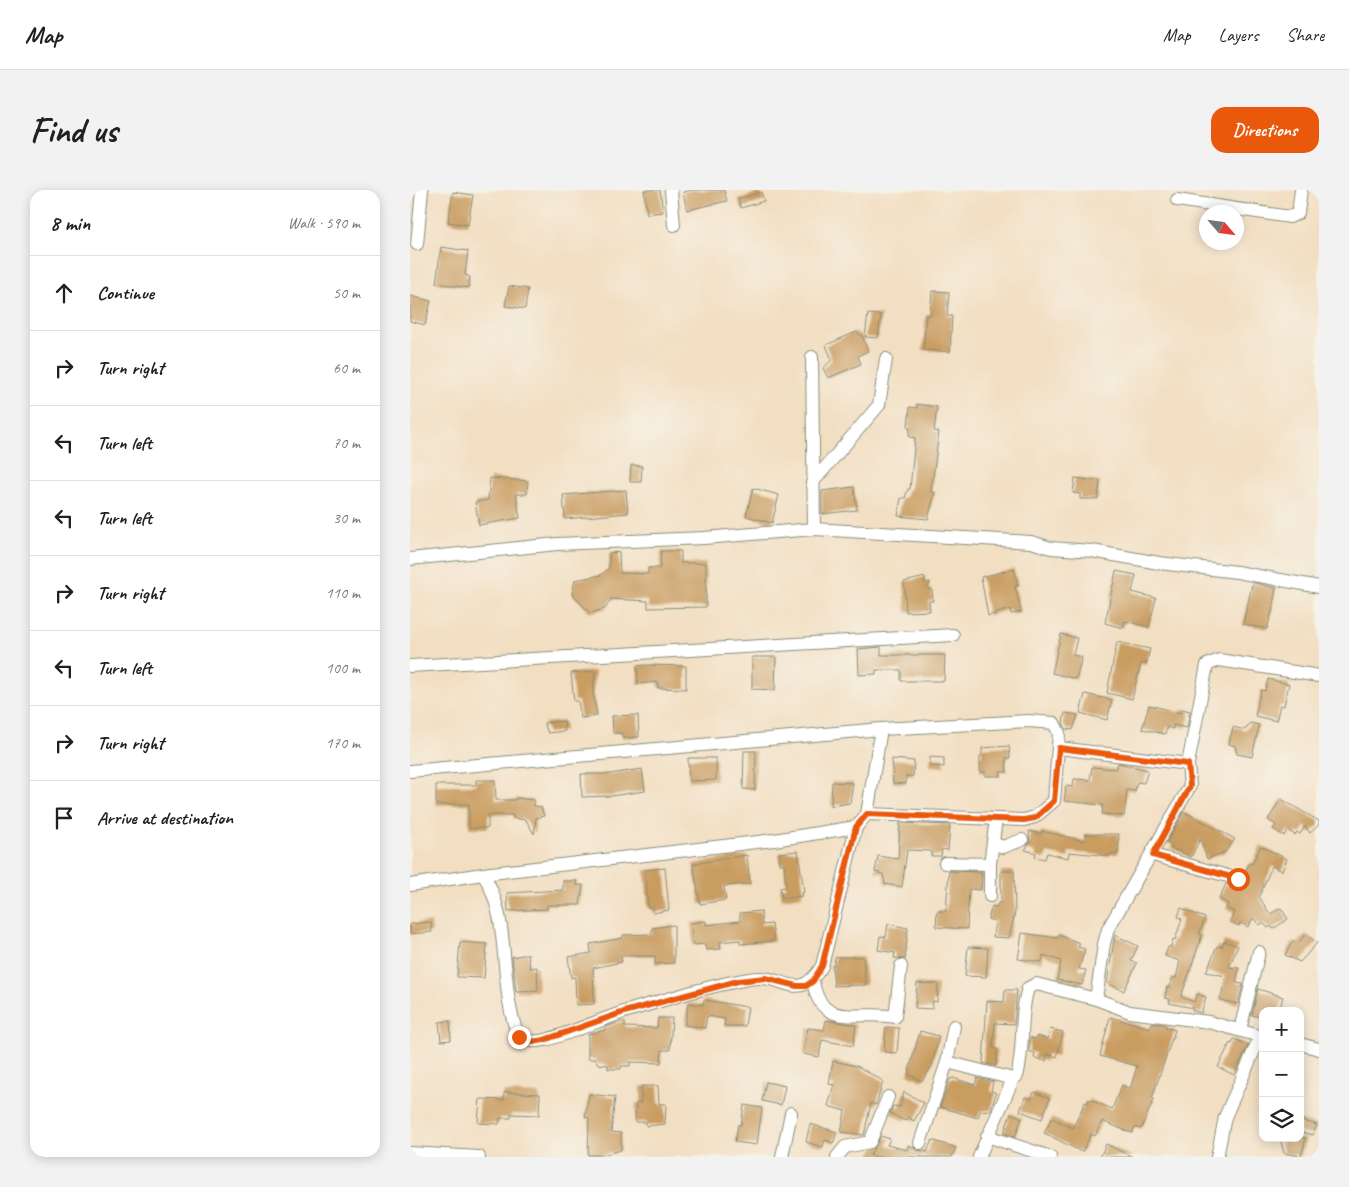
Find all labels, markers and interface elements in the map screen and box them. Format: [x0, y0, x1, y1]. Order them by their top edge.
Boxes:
text: Map [25, 20, 62, 50]
text: Map [1163, 24, 1191, 46]
text: Layers [1219, 24, 1258, 46]
text: Share [1286, 24, 1324, 46]
button: Directions [1211, 107, 1319, 153]
text: Find us [30, 108, 117, 153]
north arrow [1199, 205, 1244, 250]
text: 8 min [50, 210, 90, 236]
text: Walk · 590 m [288, 213, 360, 233]
icon: ahead [50, 279, 78, 307]
text: Continue [97, 281, 154, 305]
text: 50 m [333, 283, 360, 303]
icon: right [50, 354, 78, 382]
text: Turn right [97, 356, 164, 380]
text: 60 m [333, 358, 360, 378]
icon: left [50, 429, 78, 457]
text: Turn left [97, 431, 152, 455]
text: 70 m [333, 433, 360, 453]
icon: left [50, 504, 78, 532]
text: Turn left [97, 506, 152, 530]
text: 30 m [333, 508, 360, 528]
icon: right [50, 579, 78, 607]
text: Turn right [97, 581, 164, 605]
text: 110 m [326, 583, 360, 603]
icon: left [50, 654, 78, 682]
text: Turn left [97, 656, 152, 680]
text: 100 m [326, 658, 360, 678]
icon: right [50, 729, 78, 757]
text: Turn right [97, 731, 164, 755]
text: 170 m [326, 733, 360, 753]
icon: arrive [50, 804, 78, 832]
text: Arrive at destination [97, 806, 233, 830]
route start [1227, 868, 1250, 891]
map controls [1259, 1007, 1304, 1142]
button: + [1259, 1007, 1304, 1052]
route end [508, 1026, 531, 1049]
button: − [1259, 1052, 1304, 1097]
button: layers [1259, 1097, 1304, 1142]

